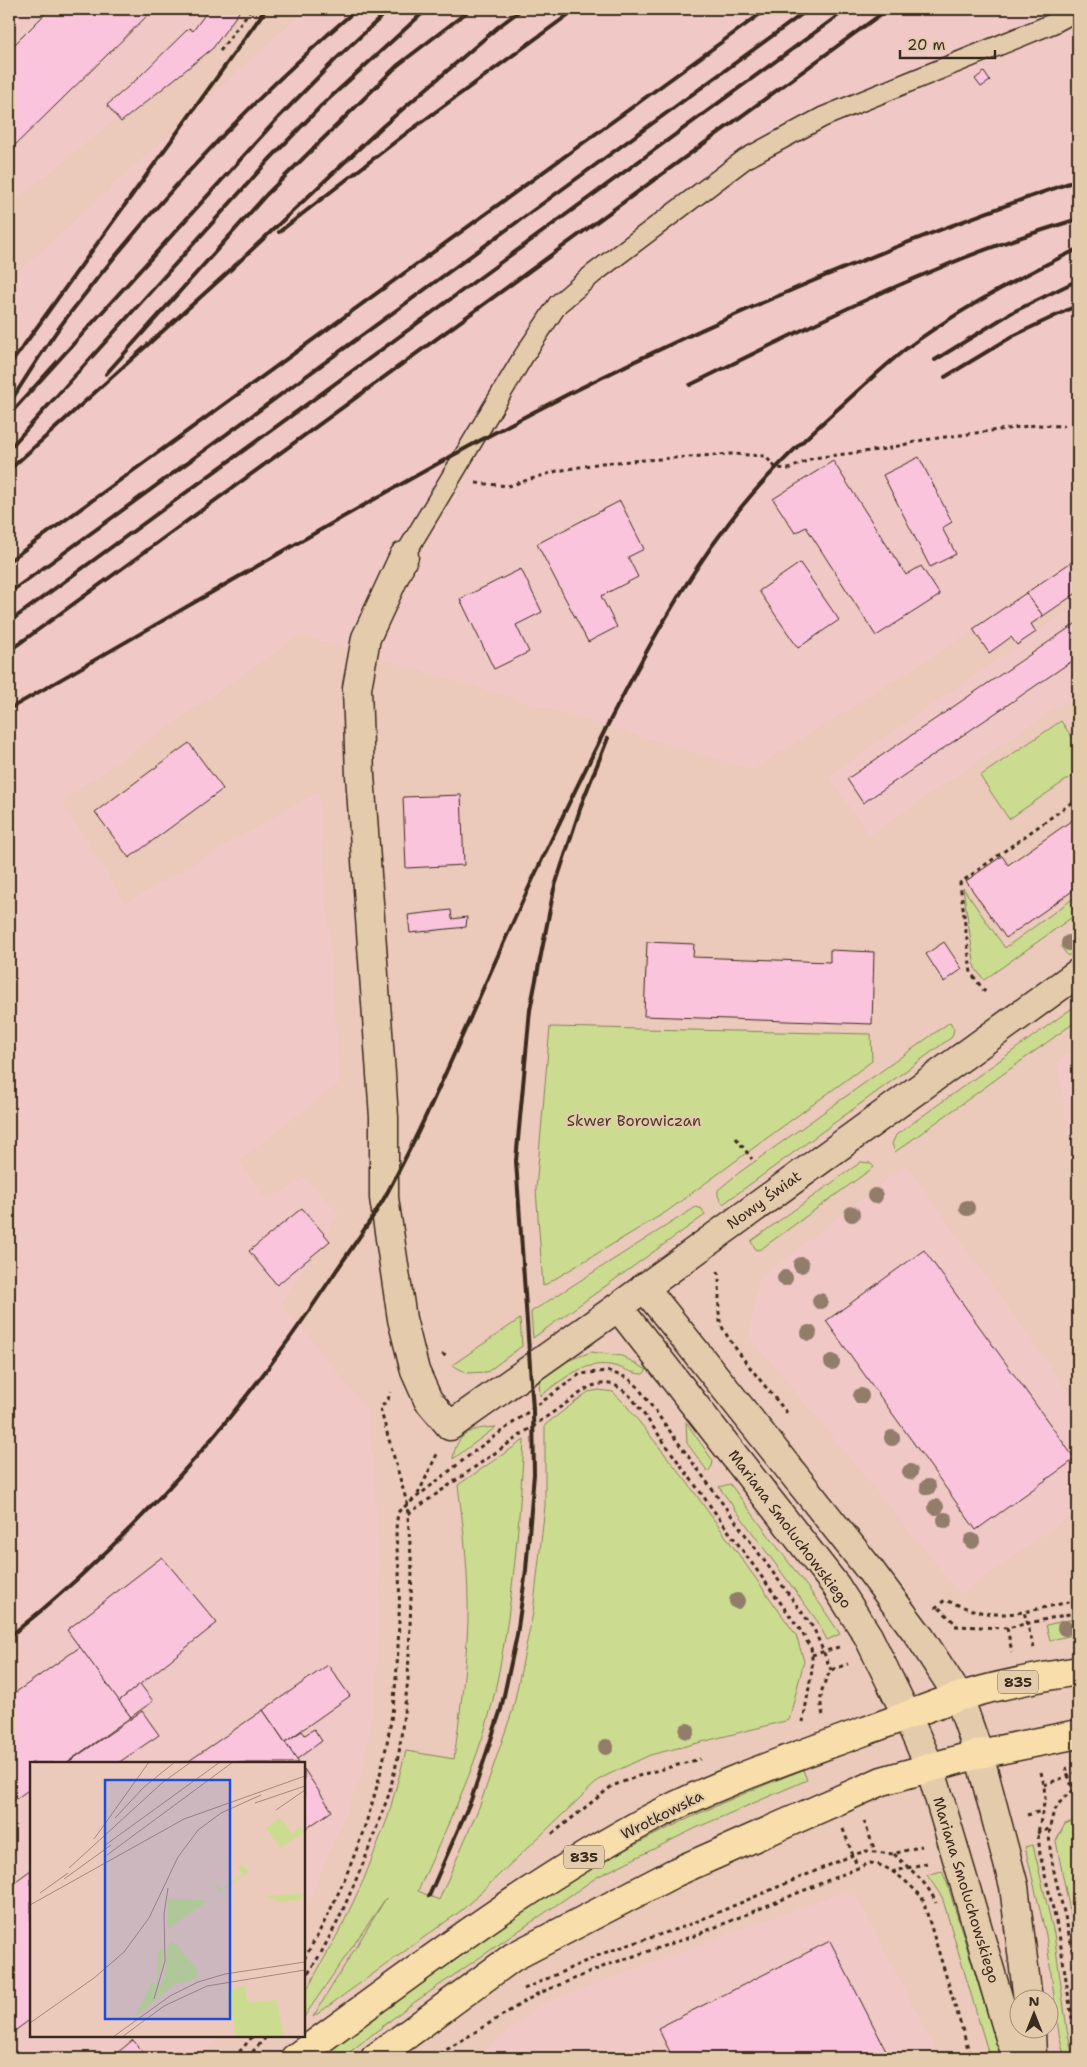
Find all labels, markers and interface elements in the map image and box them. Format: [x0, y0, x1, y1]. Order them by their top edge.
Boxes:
scale bar [900, 28, 994, 60]
text: 20 m [907, 35, 946, 55]
park label: Skwer Borowiczan [567, 1111, 701, 1131]
street label: Nowy Świat [722, 1165, 805, 1234]
street label: Mariana Smoluchowskiego [724, 1446, 856, 1612]
road number: 835 [998, 1670, 1038, 1694]
inset map [30, 1762, 305, 2037]
street label: Wrotkowska [617, 1785, 707, 1844]
street label: Mariana Smoluchowskiego [928, 1794, 1004, 1986]
road number: 835 [564, 1845, 604, 1868]
north arrow [1010, 1990, 1060, 2040]
text: N [1028, 1992, 1040, 2010]

